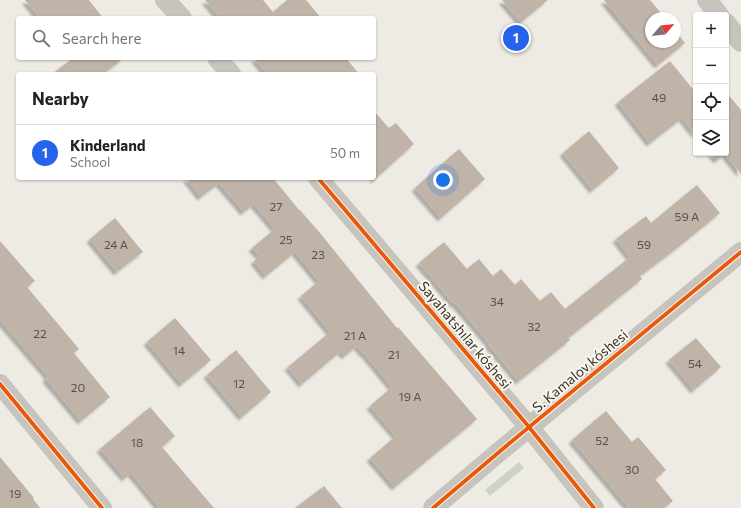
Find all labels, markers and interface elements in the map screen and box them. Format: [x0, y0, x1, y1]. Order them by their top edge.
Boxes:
north arrow [645, 12, 681, 48]
map controls [693, 12, 729, 156]
button: + [693, 12, 729, 48]
search box [16, 16, 376, 60]
pin: 1 [503, 23, 529, 53]
icon: search [30, 27, 52, 49]
text: Search here [62, 29, 141, 47]
button: − [693, 48, 729, 84]
button: locate [693, 84, 729, 120]
text: Nearby [32, 88, 89, 109]
house number: 49 [652, 90, 666, 104]
button: layers [693, 120, 729, 156]
text: Kinderland [70, 136, 146, 154]
text: 1 [42, 145, 48, 161]
text: 50 m [330, 145, 360, 161]
text: School [70, 154, 110, 170]
your location [433, 170, 453, 190]
house number: 27 [270, 199, 282, 213]
house number: 59 А [675, 209, 699, 223]
house number: 25 [279, 232, 293, 246]
house number: 24 А [104, 237, 128, 251]
house number: 59 [637, 237, 651, 251]
house number: 23 [311, 247, 325, 261]
street label: Sayahatshılar kóshesi [415, 277, 515, 392]
house number: 34 [490, 294, 504, 308]
house number: 32 [527, 319, 541, 333]
house number: 22 [33, 326, 47, 340]
street label: S. Kamalov kóshesi [529, 326, 631, 415]
house number: 21 А [344, 328, 366, 342]
house number: 14 [173, 343, 185, 357]
house number: 21 [388, 347, 400, 361]
house number: 54 [688, 356, 702, 370]
house number: 12 [233, 376, 245, 390]
house number: 20 [71, 380, 85, 394]
house number: 19 А [399, 389, 422, 403]
house number: 52 [595, 433, 609, 447]
house number: 18 [131, 435, 143, 449]
house number: 30 [625, 462, 640, 476]
house number: 19 [9, 486, 21, 500]

